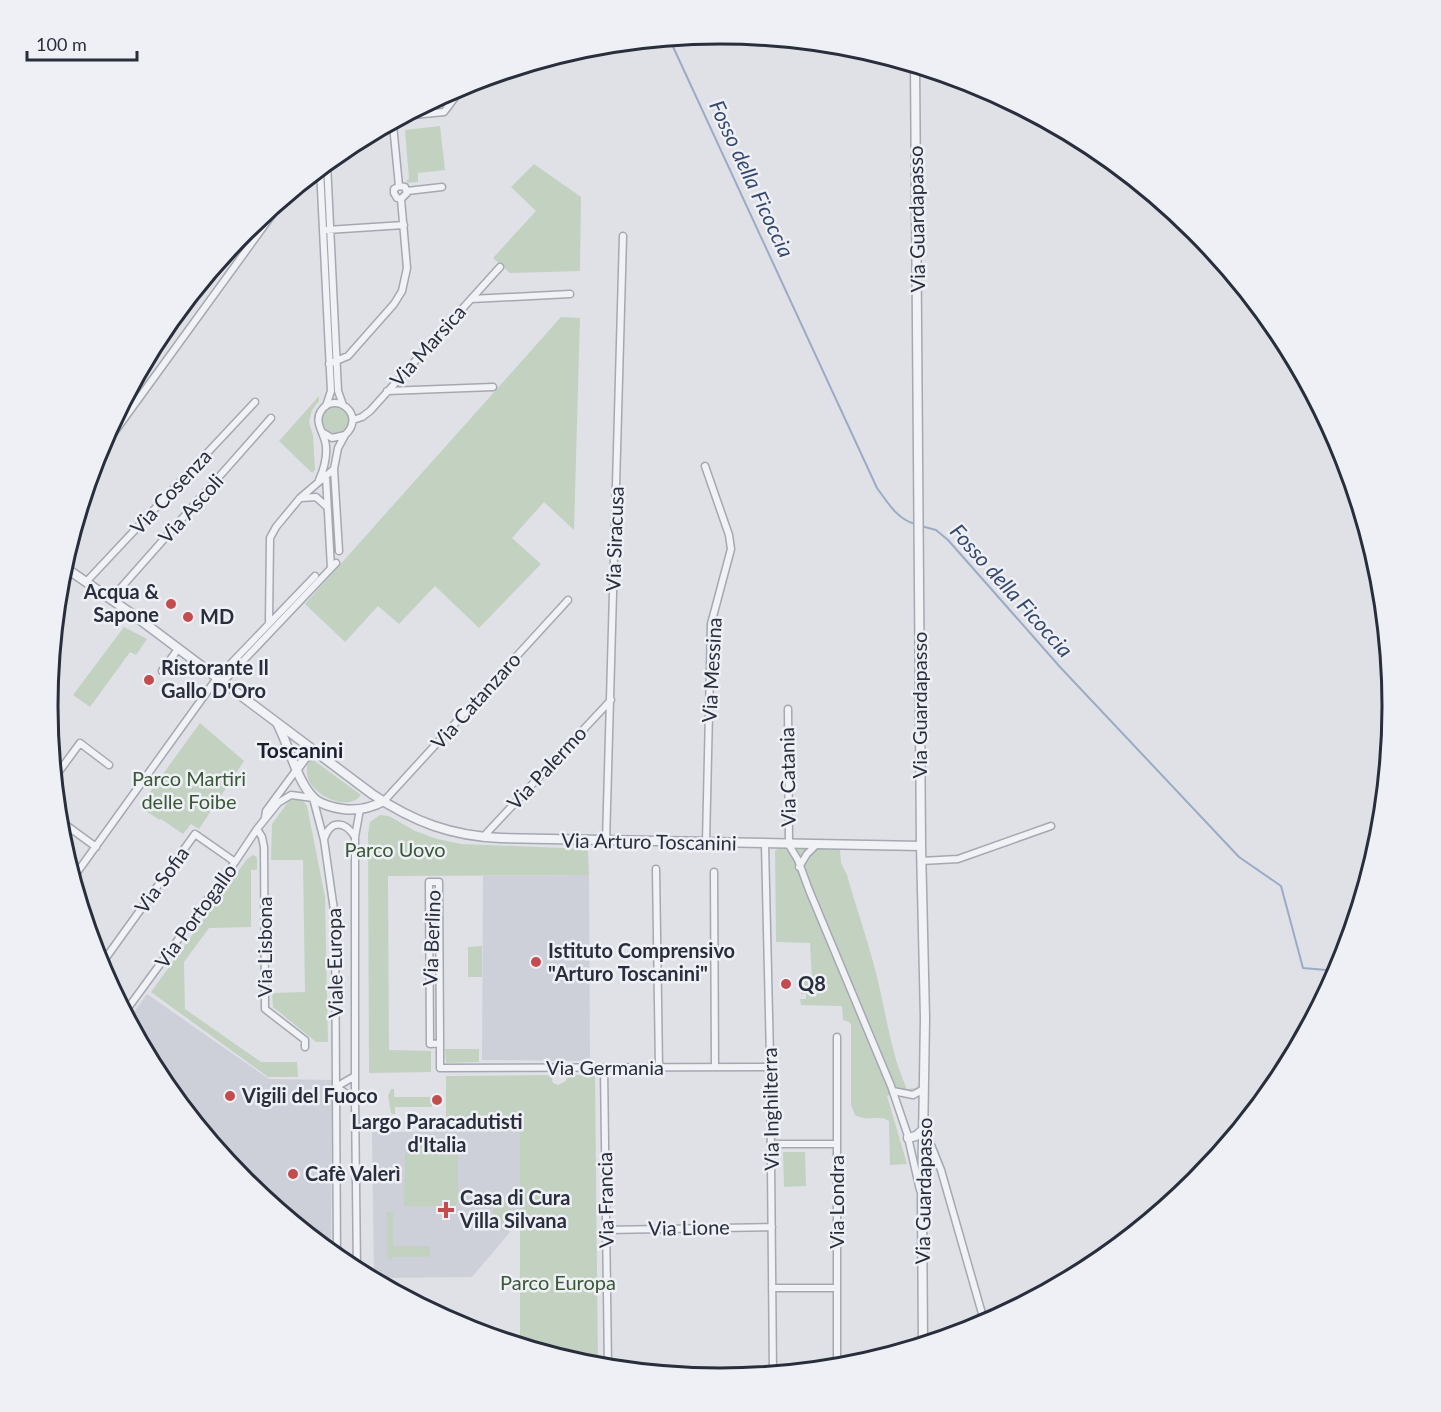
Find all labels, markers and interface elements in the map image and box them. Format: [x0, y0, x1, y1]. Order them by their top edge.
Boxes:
scale bar [27, 24, 136, 62]
text: 100 m [36, 33, 87, 55]
water label: Fosso della Ficoccia [705, 96, 800, 261]
street label: Via Guardapasso [903, 145, 929, 293]
street label: Via Marsica [384, 299, 470, 391]
street label: Via Cosenza [125, 444, 216, 539]
street label: Via Ascoli [153, 469, 228, 548]
street label: Via Siracusa [600, 486, 628, 592]
water label: Fosso della Ficoccia [946, 518, 1078, 662]
place label: Acqua & Sapone [83, 579, 160, 626]
marker: Acqua & Sapone [164, 597, 178, 611]
place label: MD [200, 604, 234, 628]
marker: MD [181, 610, 195, 624]
street label: Via Messina [696, 617, 726, 723]
street label: Via Guardapasso [907, 632, 931, 778]
street label: Via Catanzaro [426, 647, 525, 754]
place label: Ristorante Il Gallo D'Oro [161, 655, 269, 702]
marker: Ristorante Il Gallo D'Oro [142, 673, 156, 687]
street label: Via Palermo [502, 721, 591, 814]
street label: Via Catania [774, 727, 800, 827]
district label: Toscanini [257, 737, 343, 762]
park label: Parco Martiri delle Foibe [132, 766, 246, 813]
street label: Via Arturo Toscanini [561, 827, 737, 855]
park label: Parco Uovo [344, 837, 446, 861]
street label: Via Sofia [129, 841, 193, 917]
street label: Via Portogallo [149, 859, 241, 972]
street label: Via Berlino [417, 890, 445, 986]
street label: Via Lisbona [252, 897, 276, 997]
street label: Viale Europa [321, 908, 347, 1018]
place label: Istituto Comprensivo "Arturo Toscanini" [548, 938, 735, 985]
marker: Istituto Comprensivo "Arturo Toscanini" [529, 955, 543, 969]
place label: Q8 [798, 971, 826, 995]
marker: Q8 [779, 977, 793, 991]
street label: Via Inghilterra [757, 1047, 783, 1171]
street label: Via Germania [546, 1055, 664, 1079]
place label: Vigili del Fuoco [241, 1083, 378, 1107]
marker: Vigili del Fuoco [223, 1089, 237, 1103]
marker: Largo Paracadutisti d'Italia [430, 1093, 444, 1107]
place label: Largo Paracadutisti d'Italia [351, 1109, 523, 1156]
street label: Via Guardapasso [910, 1117, 936, 1265]
street label: Via Francia [592, 1152, 618, 1248]
street label: Via Londra [824, 1155, 848, 1249]
place label: Cafè Valerì [305, 1161, 401, 1185]
marker: Cafè Valerì [286, 1167, 300, 1181]
place label: Casa di Cura Villa Silvana [459, 1185, 570, 1232]
marker: Casa di Cura Villa Silvana [437, 1201, 455, 1219]
street label: Via Lione [648, 1214, 730, 1240]
park label: Parco Europa [500, 1270, 616, 1294]

